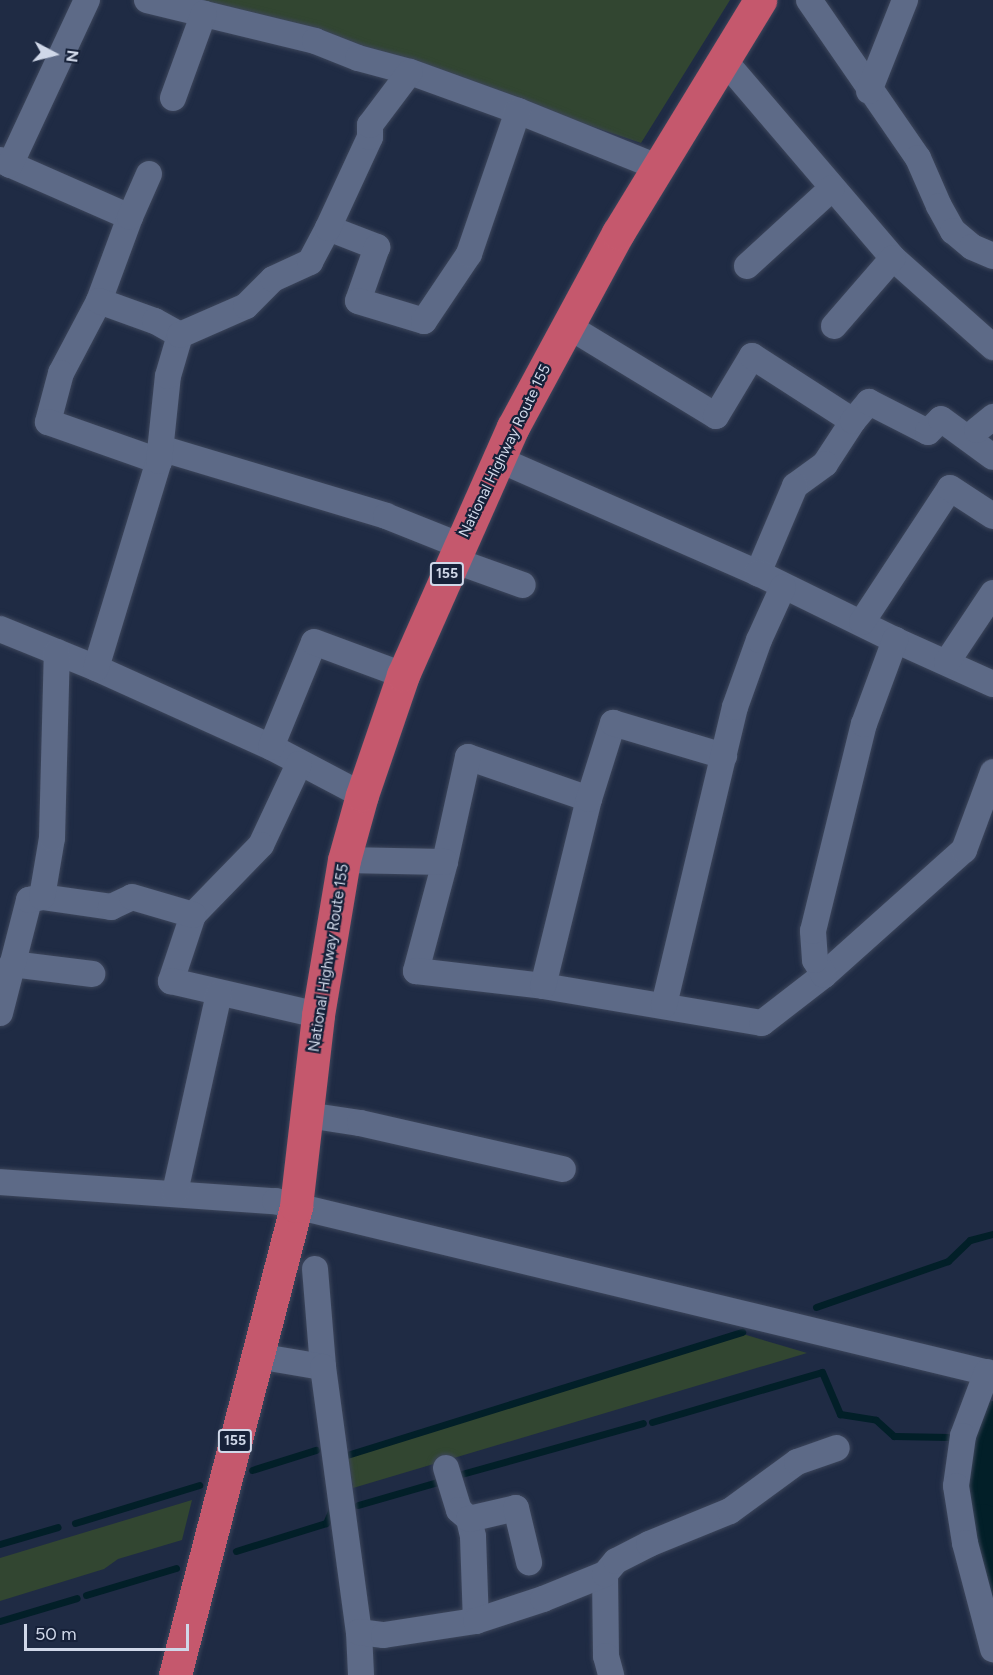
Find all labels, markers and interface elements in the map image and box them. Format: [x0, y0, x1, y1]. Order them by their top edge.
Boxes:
north arrow [24, 24, 84, 84]
text: N [62, 49, 83, 64]
street label: National Highway Route 155 [455, 362, 555, 540]
road number: 155 [429, 563, 465, 585]
street label: National Highway Route 155 [305, 863, 353, 1053]
road number: 155 [217, 1430, 253, 1452]
scale bar [27, 1612, 192, 1650]
text: 50 m [35, 1623, 77, 1645]

